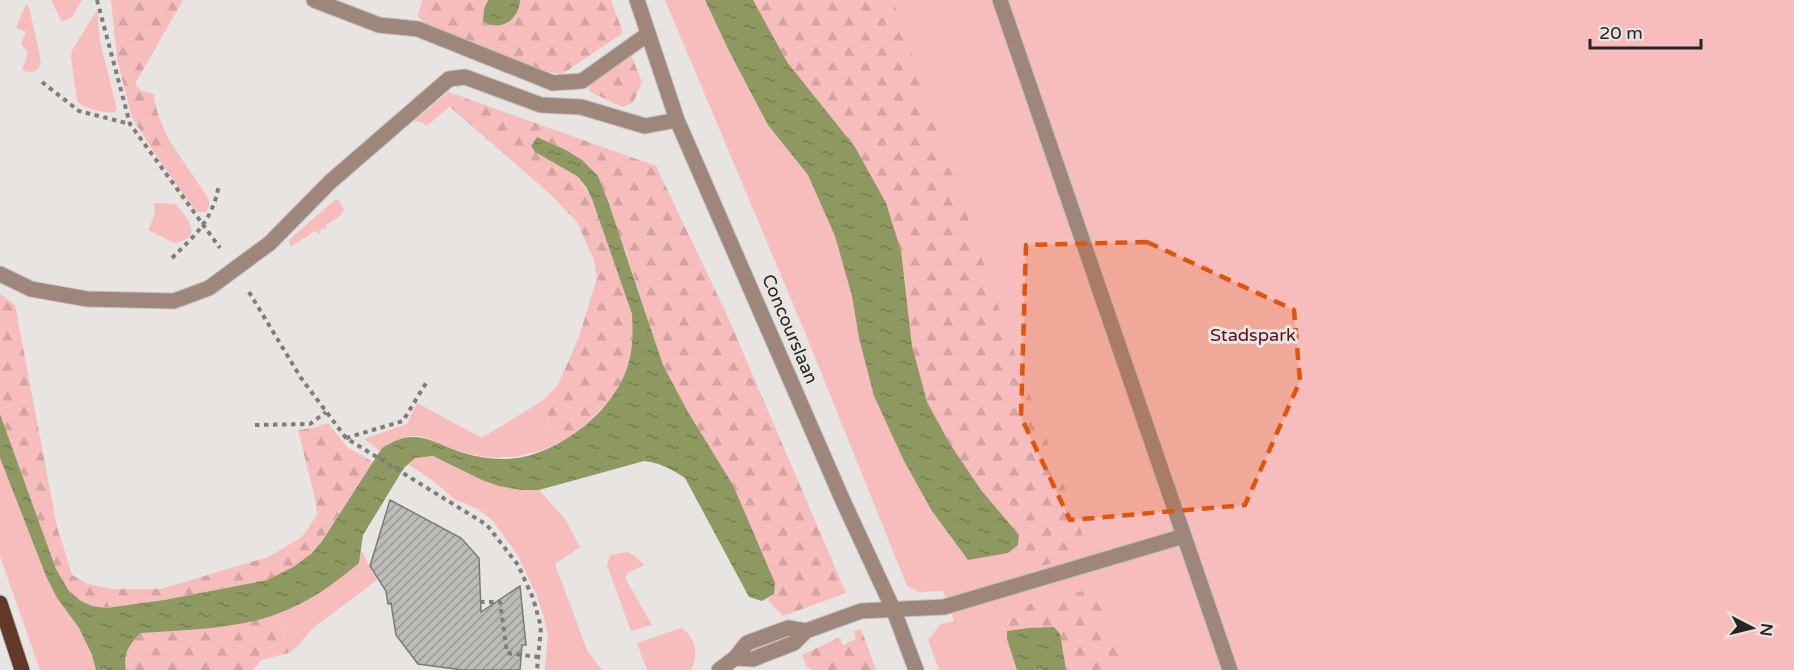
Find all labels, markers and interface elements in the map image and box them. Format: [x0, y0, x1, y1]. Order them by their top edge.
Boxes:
scale bar [1590, 12, 1701, 50]
text: 20 m [1599, 22, 1643, 44]
street label: Concourslaan [757, 271, 823, 387]
park label: Stadspark [1210, 324, 1296, 346]
north arrow [1722, 598, 1782, 658]
text: N [1755, 622, 1777, 637]

